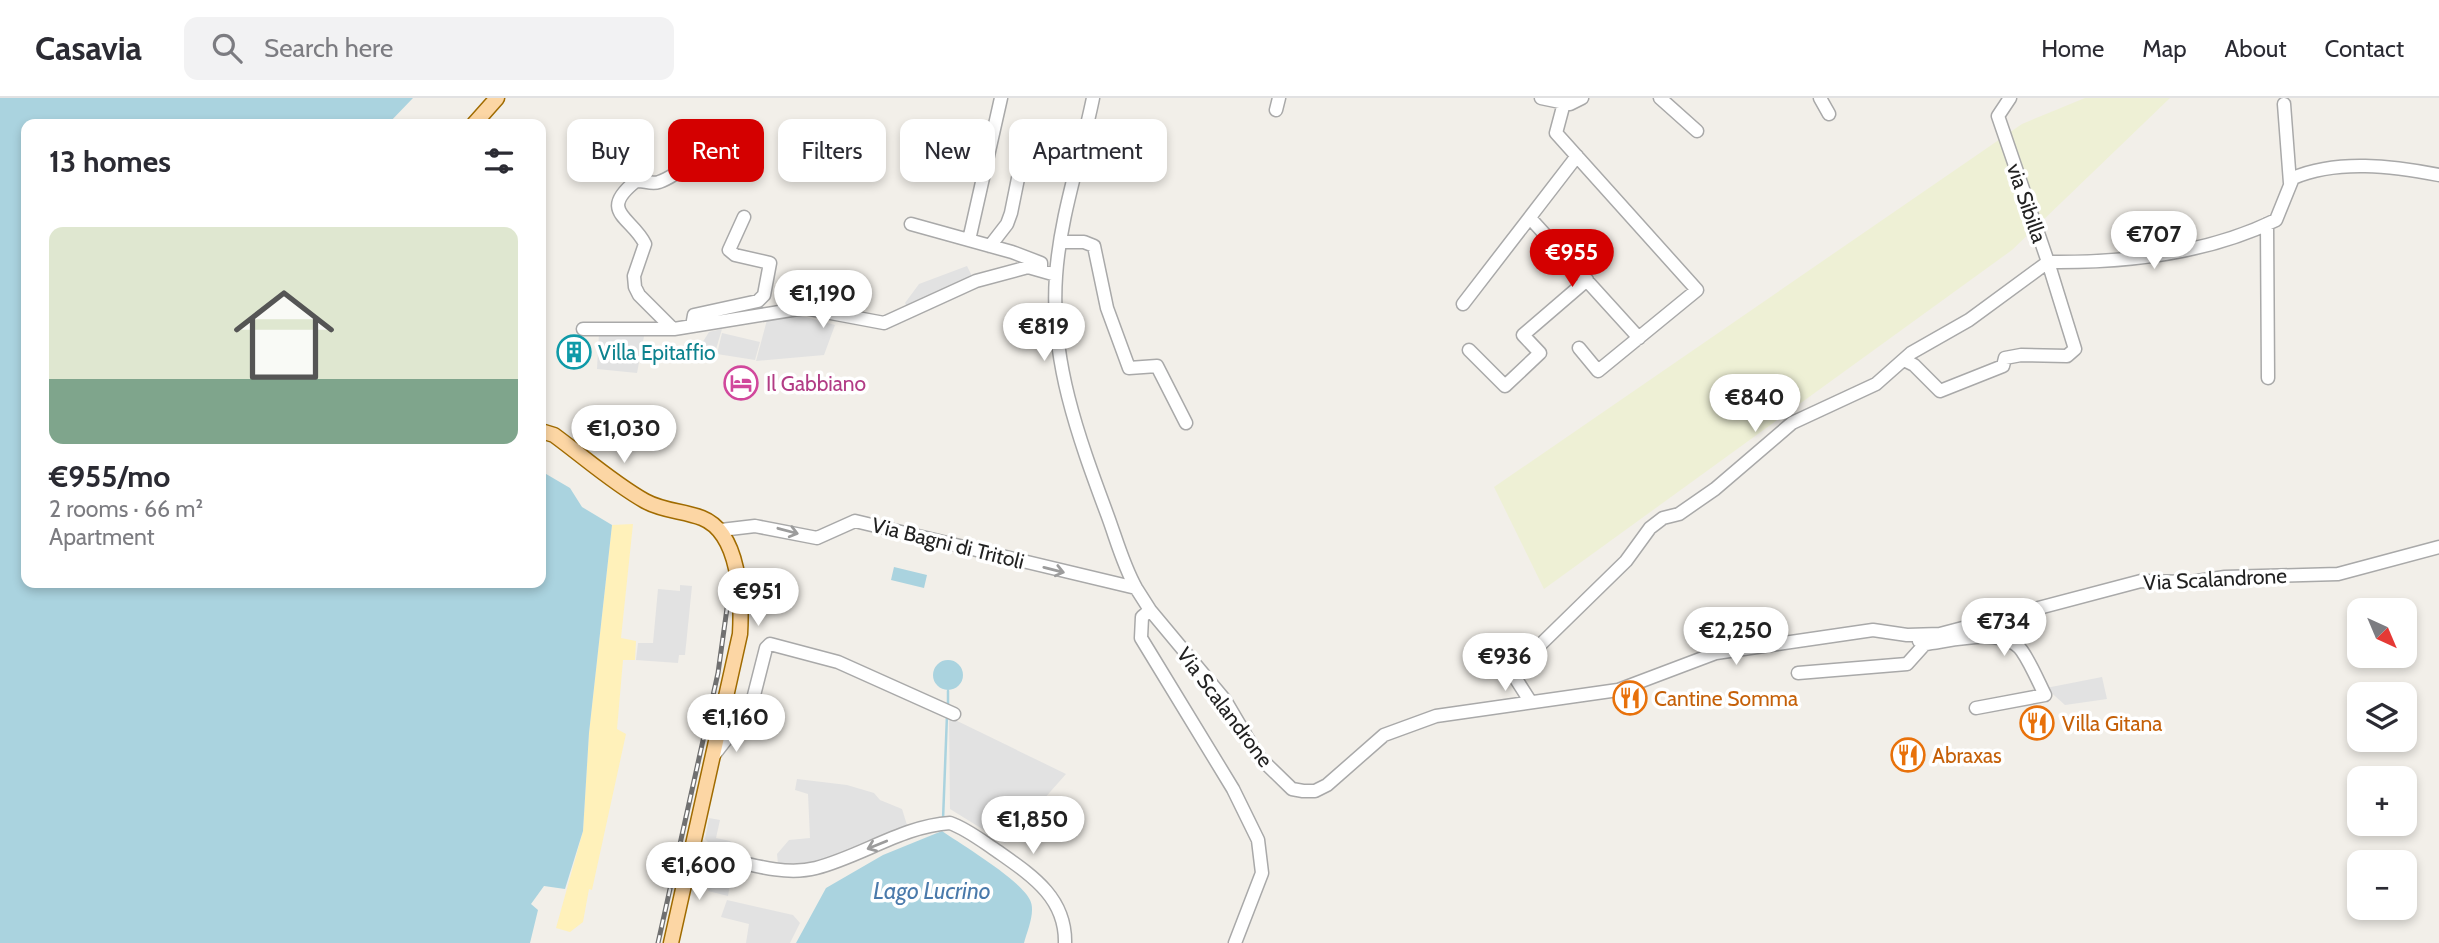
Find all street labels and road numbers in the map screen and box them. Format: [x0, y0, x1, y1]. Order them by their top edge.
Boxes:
street label: via Sibilla [2002, 160, 2052, 246]
street label: Via Bagni di Tritoli [869, 512, 1027, 574]
street label: Via Scalandrone [2143, 563, 2288, 595]
street label: Via Scalandrone [1172, 642, 1278, 772]

